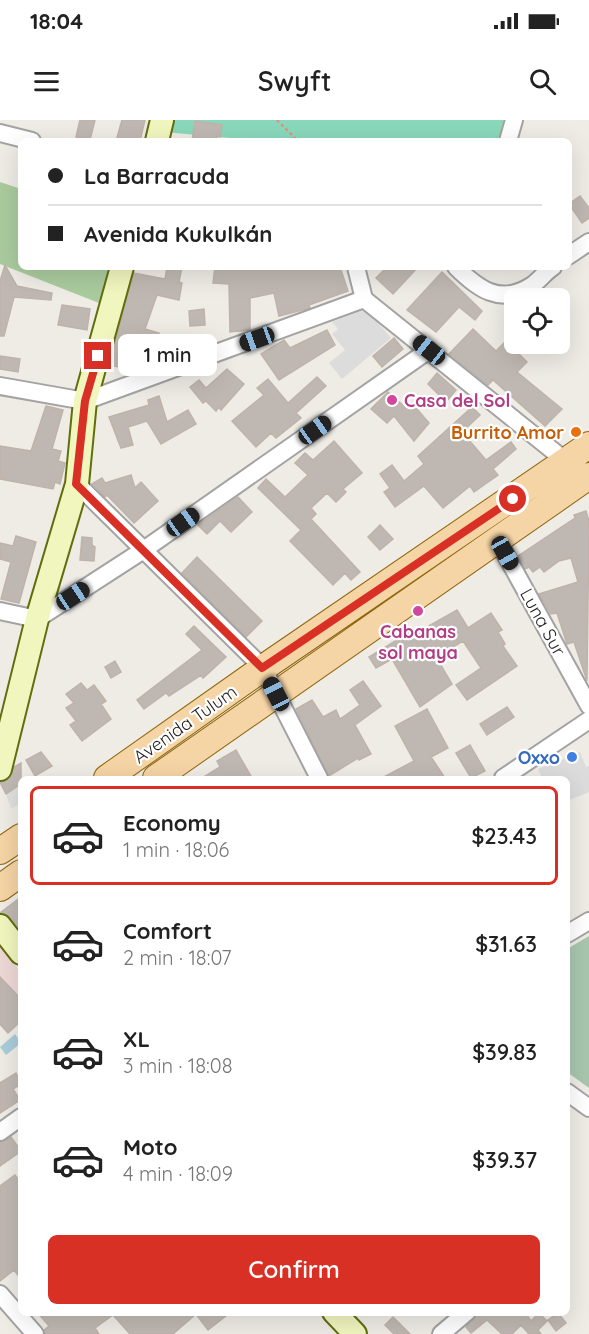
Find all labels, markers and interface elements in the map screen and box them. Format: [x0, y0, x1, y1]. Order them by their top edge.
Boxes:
text: 18:04 [30, 7, 83, 35]
text: Swyft [258, 64, 331, 98]
icon: menu [30, 65, 63, 98]
icon: search [526, 65, 559, 98]
text: La Barracuda [84, 162, 229, 190]
text: Avenida Kukulkán [84, 220, 272, 248]
map controls [504, 288, 570, 354]
button: locate [504, 288, 570, 354]
car [237, 324, 277, 354]
car [409, 332, 449, 368]
callout: 1 min [119, 335, 218, 377]
route end [84, 342, 111, 369]
text: 1 min [144, 342, 191, 367]
place label: Casa del Sol [404, 389, 510, 412]
marker: Casa del Sol [385, 393, 399, 407]
car [295, 412, 335, 448]
place label: Burrito Amor [451, 421, 564, 444]
marker: Burrito Amor [569, 425, 583, 439]
route start [499, 485, 526, 512]
car [163, 504, 203, 540]
car [488, 533, 522, 573]
car [53, 579, 93, 613]
street label: Luna Sur [515, 584, 571, 660]
marker: Cabanas sol maya [411, 604, 425, 618]
place label: Cabanas sol maya [378, 620, 458, 664]
car [260, 674, 292, 714]
street label: Avenida Tulum [129, 680, 241, 768]
place label: Oxxo [518, 746, 560, 769]
marker: Oxxo [565, 750, 579, 764]
icon: car [51, 809, 105, 863]
text: Economy [123, 809, 221, 837]
text: $23.43 [471, 822, 537, 850]
text: 1 min · 18:06 [123, 837, 229, 862]
icon: car [51, 917, 105, 971]
text: Comfort [123, 917, 212, 945]
text: $31.63 [475, 930, 537, 958]
text: 2 min · 18:07 [123, 945, 231, 970]
icon: car [51, 1025, 105, 1079]
text: XL [123, 1025, 150, 1053]
text: $39.83 [472, 1038, 537, 1066]
text: 3 min · 18:08 [123, 1053, 232, 1078]
icon: car [51, 1133, 105, 1187]
text: Moto [123, 1133, 177, 1161]
text: $39.37 [472, 1146, 537, 1174]
text: 4 min · 18:09 [123, 1161, 233, 1186]
button: Confirm [48, 1235, 540, 1304]

